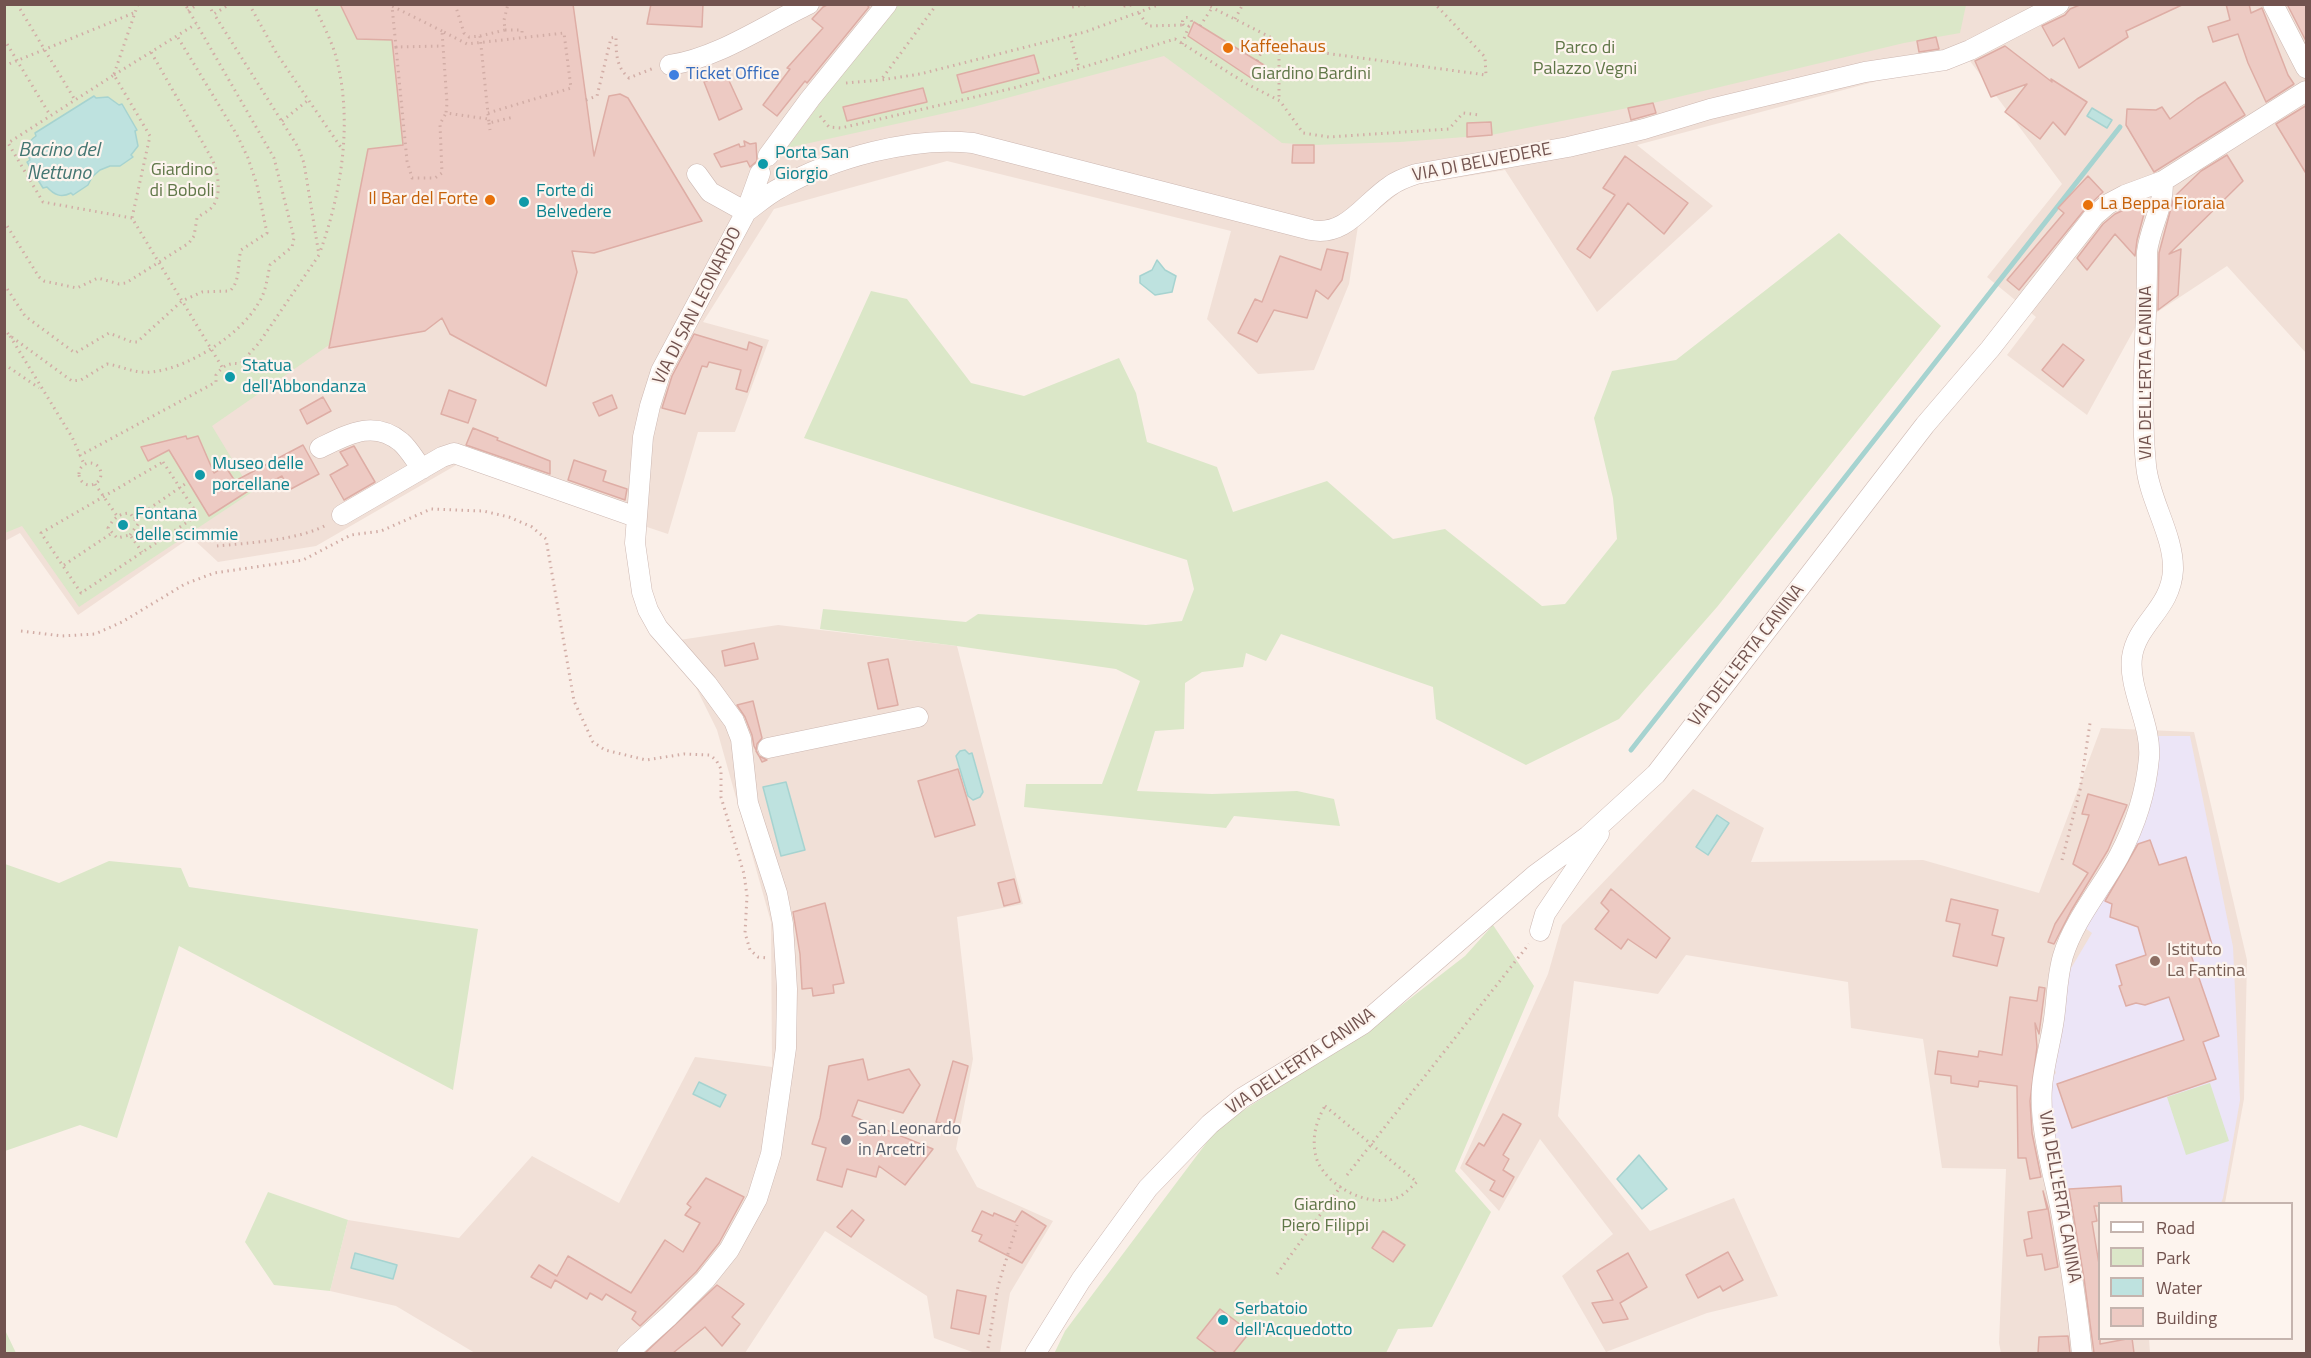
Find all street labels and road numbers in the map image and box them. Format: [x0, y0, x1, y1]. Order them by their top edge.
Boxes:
street label: VIA DI BELVEDERE [1411, 139, 1553, 187]
street label: VIA DI SAN LEONARDO [649, 224, 747, 388]
street label: VIA DELL'ERTA CANINA [2136, 286, 2158, 460]
street label: VIA DELL'ERTA CANINA [1685, 581, 1809, 731]
street label: VIA DELL'ERTA CANINA [1223, 1004, 1379, 1120]
street label: VIA DELL'ERTA CANINA [2033, 1109, 2085, 1285]

